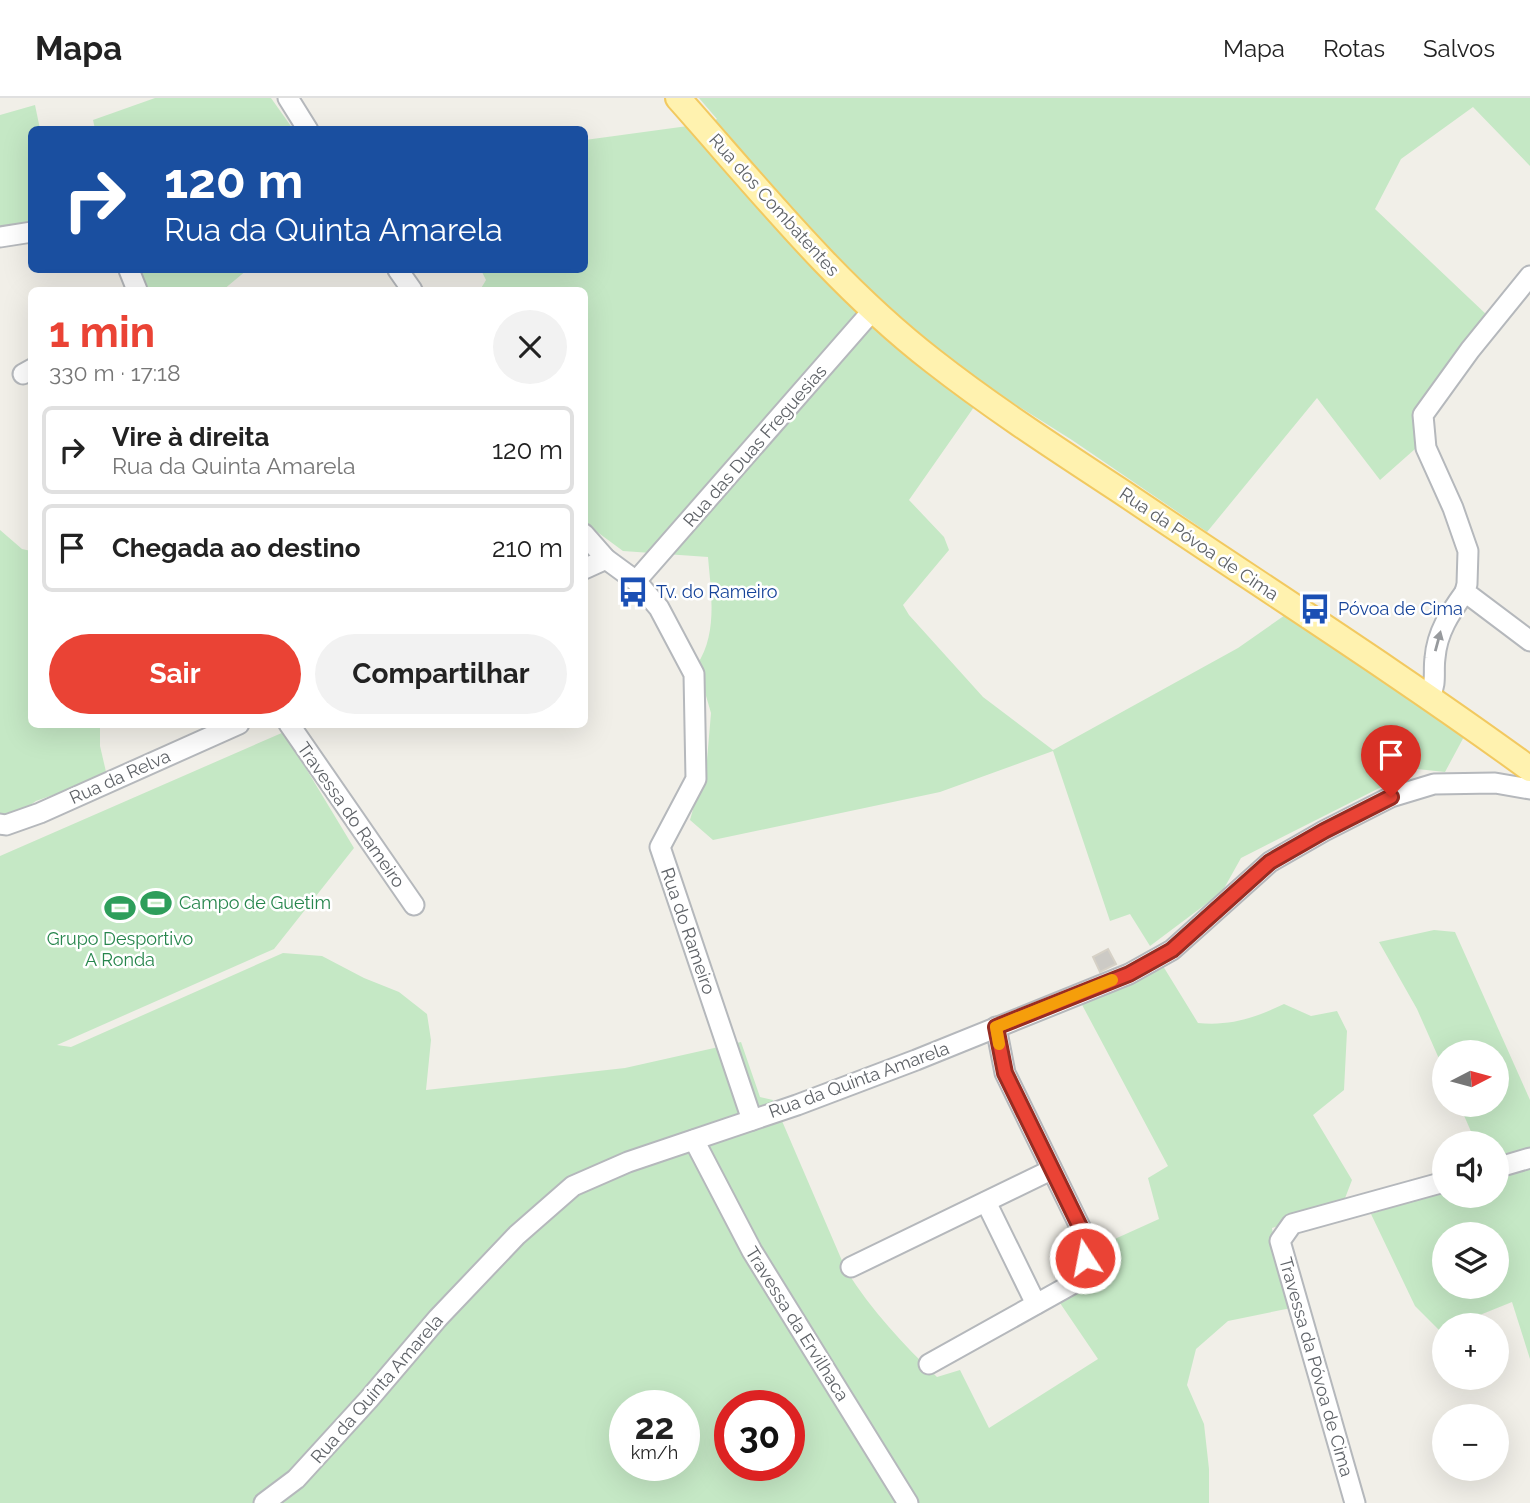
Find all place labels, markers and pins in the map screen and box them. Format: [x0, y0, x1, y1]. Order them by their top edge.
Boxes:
bus stop icon: Tv. do Rameiro [616, 575, 650, 609]
place label: Tv. do Rameiro [656, 581, 778, 602]
bus stop icon: Póvoa de Cima [1298, 592, 1332, 626]
place label: Póvoa de Cima [1338, 598, 1463, 619]
pin [1361, 725, 1421, 797]
sports icon: Campo de Guetim [139, 886, 173, 920]
sports icon: Grupo Desportivo A Ronda [103, 891, 137, 925]
place label: Campo de Guetim [179, 892, 331, 913]
place label: Grupo Desportivo A Ronda [47, 928, 194, 970]

